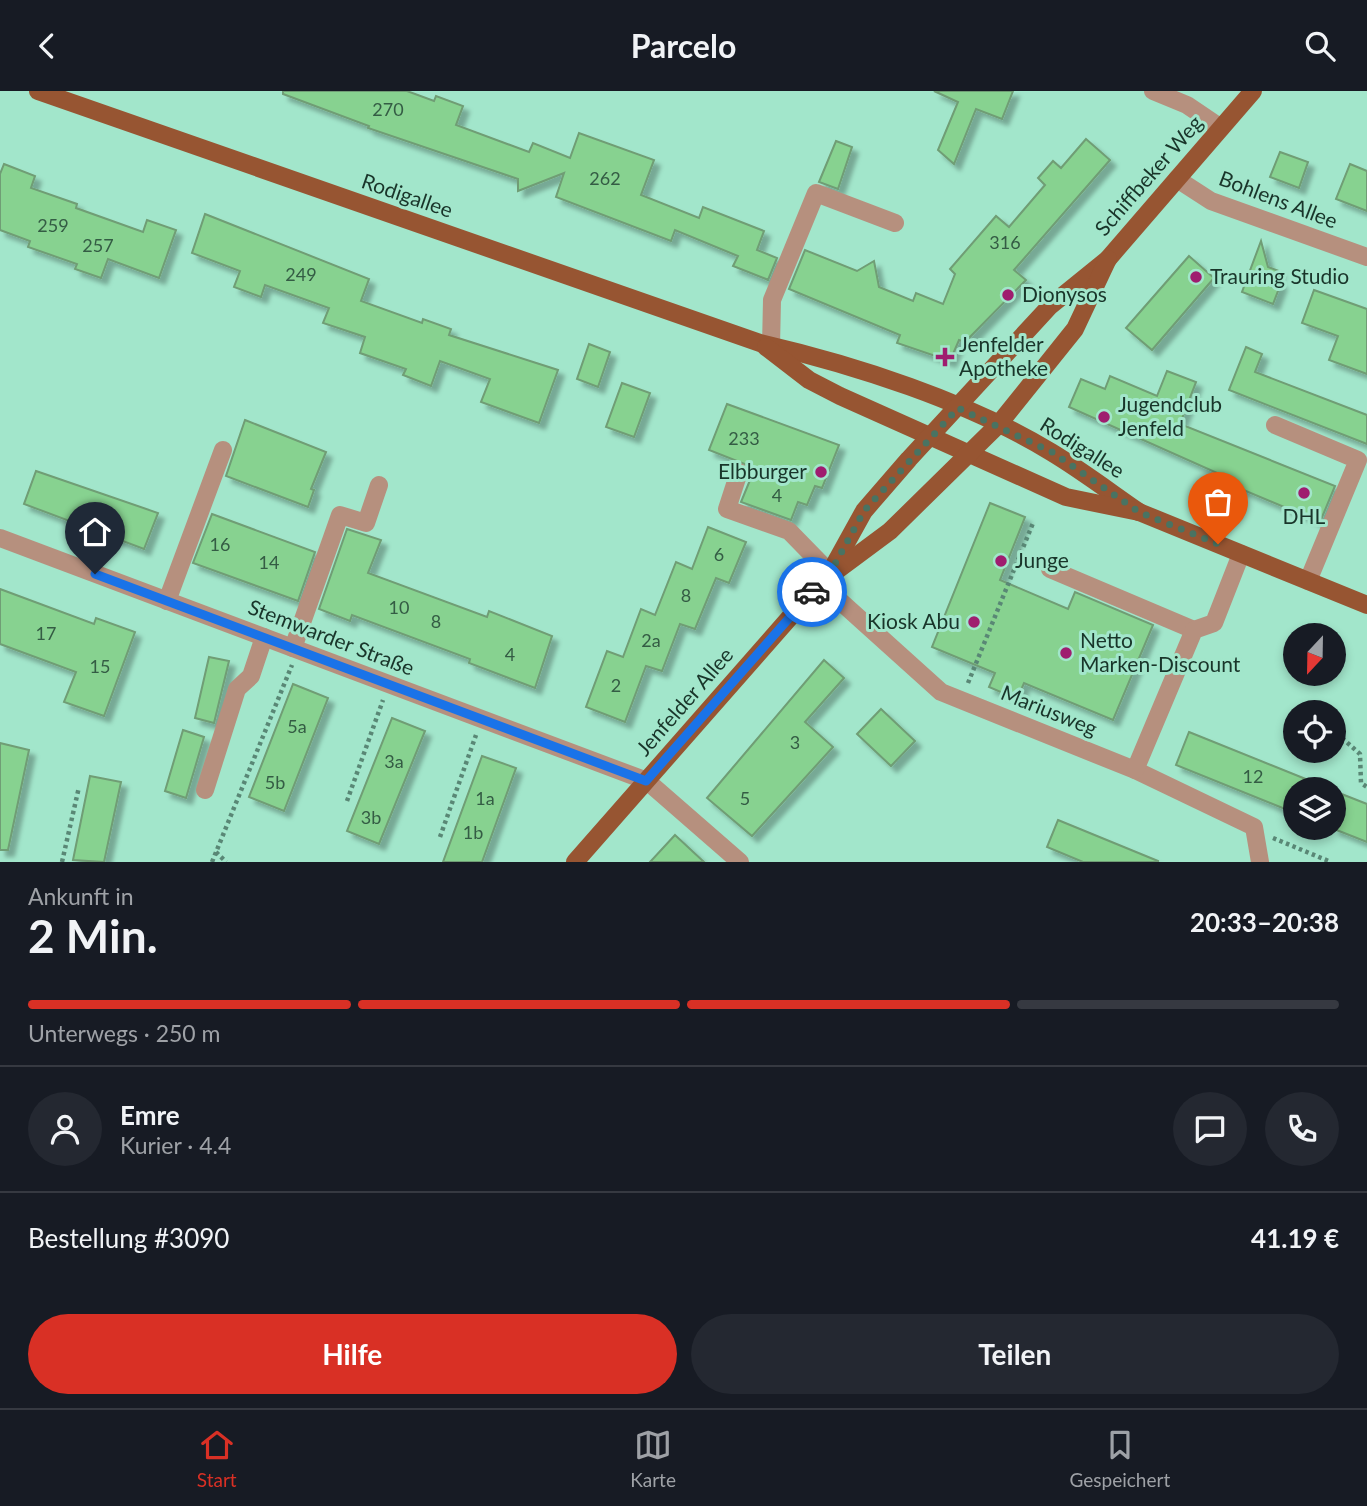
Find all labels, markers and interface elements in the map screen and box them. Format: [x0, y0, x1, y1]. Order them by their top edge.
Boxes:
text: Parcelo [631, 26, 736, 65]
icon: back [28, 27, 66, 65]
icon: search [1301, 27, 1339, 65]
house number: 270 [372, 98, 404, 120]
street label: Schiffbeker Weg [1089, 110, 1207, 240]
street label: Bohlens Allee [1216, 165, 1341, 233]
street label: Rodigallee [359, 167, 456, 222]
house number: 262 [589, 167, 621, 189]
house number: 259 [37, 214, 69, 236]
house number: 316 [989, 231, 1021, 253]
house number: 257 [82, 234, 114, 256]
house number: 249 [285, 263, 317, 285]
place label: Trauring Studio [1210, 263, 1349, 288]
marker: Trauring Studio [1188, 269, 1204, 285]
place label: Dionysos [1022, 281, 1107, 306]
marker: Dionysos [1000, 287, 1016, 303]
place label: Jenfelder Apotheke [959, 331, 1048, 380]
marker: Jenfelder Apotheke [937, 349, 953, 365]
place label: Jugendclub Jenfeld [1118, 391, 1222, 440]
marker: Jugendclub Jenfeld [1096, 409, 1112, 425]
street label: Rodigallee [1036, 411, 1130, 482]
house number: 233 [728, 427, 760, 449]
place label: Elbburger [718, 458, 807, 483]
marker: Elbburger [813, 464, 829, 480]
pin [1188, 472, 1248, 544]
icon: bag [1199, 483, 1237, 521]
house number: 4 [772, 484, 782, 506]
marker: DHL [1296, 485, 1312, 501]
pin [65, 502, 125, 574]
place label: DHL [1283, 503, 1326, 528]
icon: home [76, 513, 114, 551]
house number: 16 [210, 533, 230, 555]
house number: 6 [714, 543, 724, 565]
place label: Junge [1015, 547, 1069, 572]
house number: 14 [259, 551, 279, 573]
marker: Junge [993, 553, 1009, 569]
courier [777, 557, 847, 627]
icon: car [793, 573, 831, 611]
house number: 8 [681, 584, 691, 606]
street label: Stemwarder Straße [245, 593, 418, 680]
house number: 10 [389, 596, 409, 618]
place label: Kiosk Abu [867, 608, 960, 633]
house number: 8 [431, 610, 441, 632]
marker: Kiosk Abu [966, 614, 982, 630]
house number: 17 [36, 622, 56, 644]
north arrow [1283, 623, 1346, 686]
map controls [1283, 623, 1346, 840]
place label: Netto Marken-Discount [1080, 627, 1241, 676]
house number: 2a [641, 629, 661, 651]
street label: Jenfelder Allee [630, 642, 738, 760]
house number: 4 [505, 643, 515, 665]
marker: Netto Marken-Discount [1058, 645, 1074, 661]
house number: 15 [90, 655, 110, 677]
house number: 2 [611, 674, 621, 696]
street label: Mariusweg [998, 679, 1101, 740]
button: locate [1283, 700, 1346, 763]
house number: 5a [287, 715, 307, 737]
house number: 3 [790, 731, 800, 753]
house number: 3a [384, 750, 404, 772]
house number: 12 [1243, 765, 1263, 787]
house number: 5b [265, 771, 285, 793]
button: layers [1283, 777, 1346, 840]
house number: 1a [475, 787, 495, 809]
house number: 5 [740, 787, 750, 809]
house number: 3b [361, 806, 381, 828]
house number: 1b [463, 821, 483, 843]
text: Ankunft in [28, 882, 134, 910]
text: 20:33–20:38 [1190, 906, 1339, 938]
text: 2 Min. [28, 908, 158, 963]
text: Unterwegs · 250 m [28, 1019, 221, 1047]
button: person [28, 1092, 102, 1166]
button: chat [1173, 1092, 1247, 1166]
button: phone [1265, 1092, 1339, 1166]
text: Emre [120, 1099, 180, 1131]
text: Kurier · 4.4 [120, 1131, 231, 1159]
text: Bestellung #3090 [28, 1222, 229, 1254]
text: 41.19 € [1251, 1222, 1339, 1254]
button: Hilfe [28, 1314, 677, 1394]
button: Teilen [691, 1314, 1339, 1394]
tab: Start [197, 1426, 237, 1491]
tab: Karte [630, 1426, 676, 1491]
tab: Gespeichert [1070, 1426, 1170, 1491]

